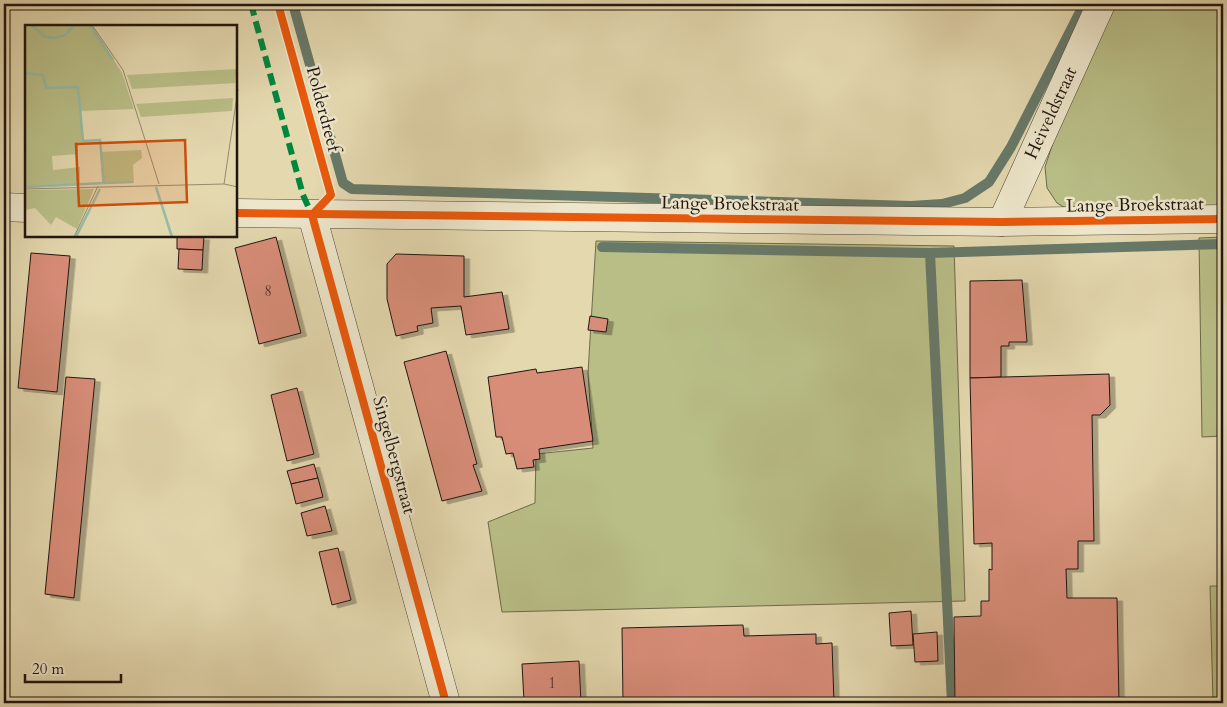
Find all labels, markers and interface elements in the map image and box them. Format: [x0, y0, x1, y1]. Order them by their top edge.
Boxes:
inset map [25, 25, 238, 238]
street label: Heiveldstraat [1019, 62, 1083, 163]
street label: Polderdreef [300, 64, 347, 158]
street label: Lange Broekstraat [661, 190, 799, 218]
street label: Lange Broekstraat [1066, 191, 1204, 219]
house number: 8 [264, 281, 272, 301]
street label: Singelbergstraat [366, 393, 422, 517]
scale bar [25, 652, 121, 684]
text: 20 m [32, 659, 64, 679]
house number: 1 [548, 673, 556, 693]

